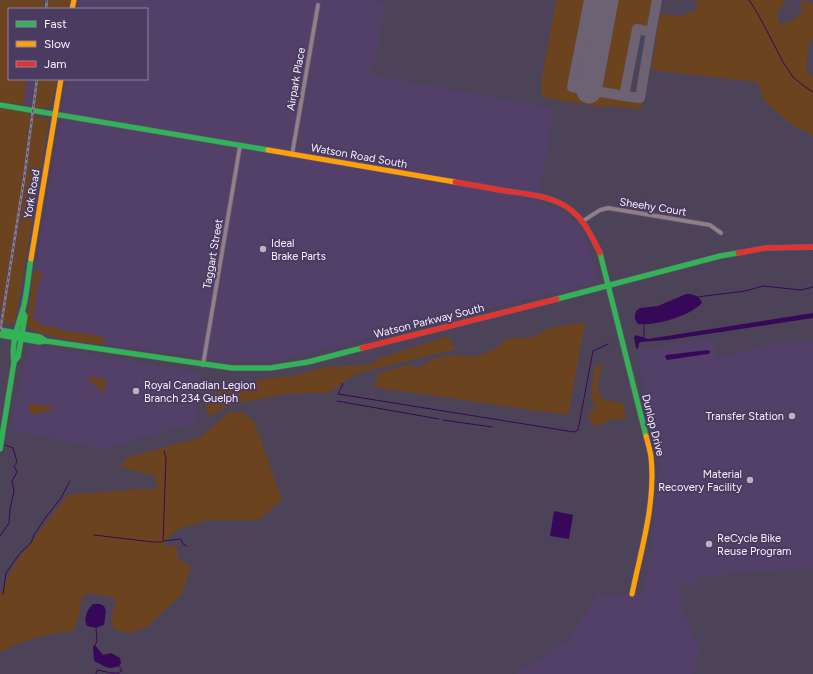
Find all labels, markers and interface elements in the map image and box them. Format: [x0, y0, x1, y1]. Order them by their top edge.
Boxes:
legend [8, 8, 148, 80]
text: Fast [44, 17, 67, 31]
text: Slow [44, 37, 71, 51]
street label: Airpark Place [284, 46, 308, 112]
text: Jam [44, 57, 67, 71]
street label: Watson Road South [310, 141, 408, 171]
street label: York Road [21, 169, 43, 219]
street label: Sheehy Court [619, 195, 687, 219]
street label: Taggart Street [200, 218, 226, 290]
place label: Ideal Brake Parts [271, 237, 326, 263]
marker: Ideal Brake Parts [258, 244, 268, 254]
street label: Watson Parkway South [372, 301, 486, 341]
place label: Royal Canadian Legion Branch 234 Guelph [144, 379, 256, 405]
marker: Royal Canadian Legion Branch 234 Guelph [131, 386, 141, 396]
street label: Dunlop Drive [639, 393, 667, 457]
place label: Transfer Station [706, 410, 784, 423]
marker: Transfer Station [787, 411, 797, 421]
place label: Material Recovery Facility [658, 468, 742, 494]
marker: Material Recovery Facility [745, 475, 755, 485]
place label: ReCycle Bike Reuse Program [717, 532, 791, 558]
marker: ReCycle Bike Reuse Program [704, 539, 714, 549]

